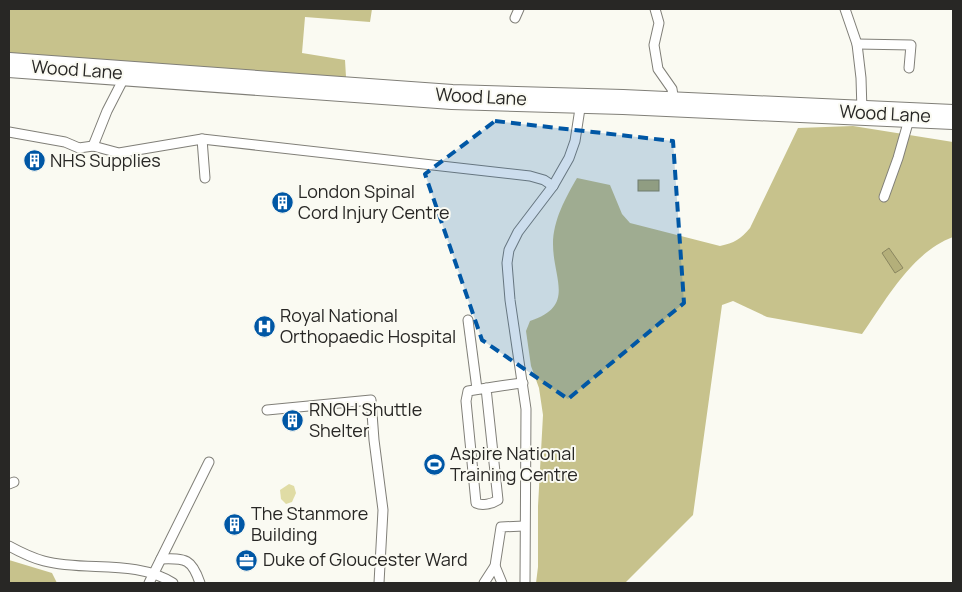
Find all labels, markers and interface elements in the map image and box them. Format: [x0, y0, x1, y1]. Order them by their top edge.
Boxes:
street label: Wood Lane [31, 54, 124, 84]
street label: Wood Lane [435, 82, 527, 110]
street label: Wood Lane [839, 99, 931, 127]
place label: NHS Supplies [50, 148, 161, 172]
building icon: NHS Supplies [22, 149, 46, 173]
place label: London Spinal Cord Injury Centre [298, 179, 450, 224]
building icon: London Spinal Cord Injury Centre [270, 190, 294, 214]
place label: Royal National Orthopaedic Hospital [280, 303, 456, 348]
hospital icon: Royal National Orthopaedic Hospital [252, 314, 276, 338]
place label: RNOH Shuttle Shelter [309, 397, 422, 442]
building icon: RNOH Shuttle Shelter [281, 408, 305, 432]
place label: Aspire National Training Centre [450, 441, 578, 486]
sports icon: Aspire National Training Centre [422, 452, 446, 476]
place label: The Stanmore Building [251, 501, 368, 546]
building icon: The Stanmore Building [223, 512, 247, 536]
place label: Duke of Gloucester Ward [263, 547, 468, 571]
office icon: Duke of Gloucester Ward [235, 548, 259, 572]

